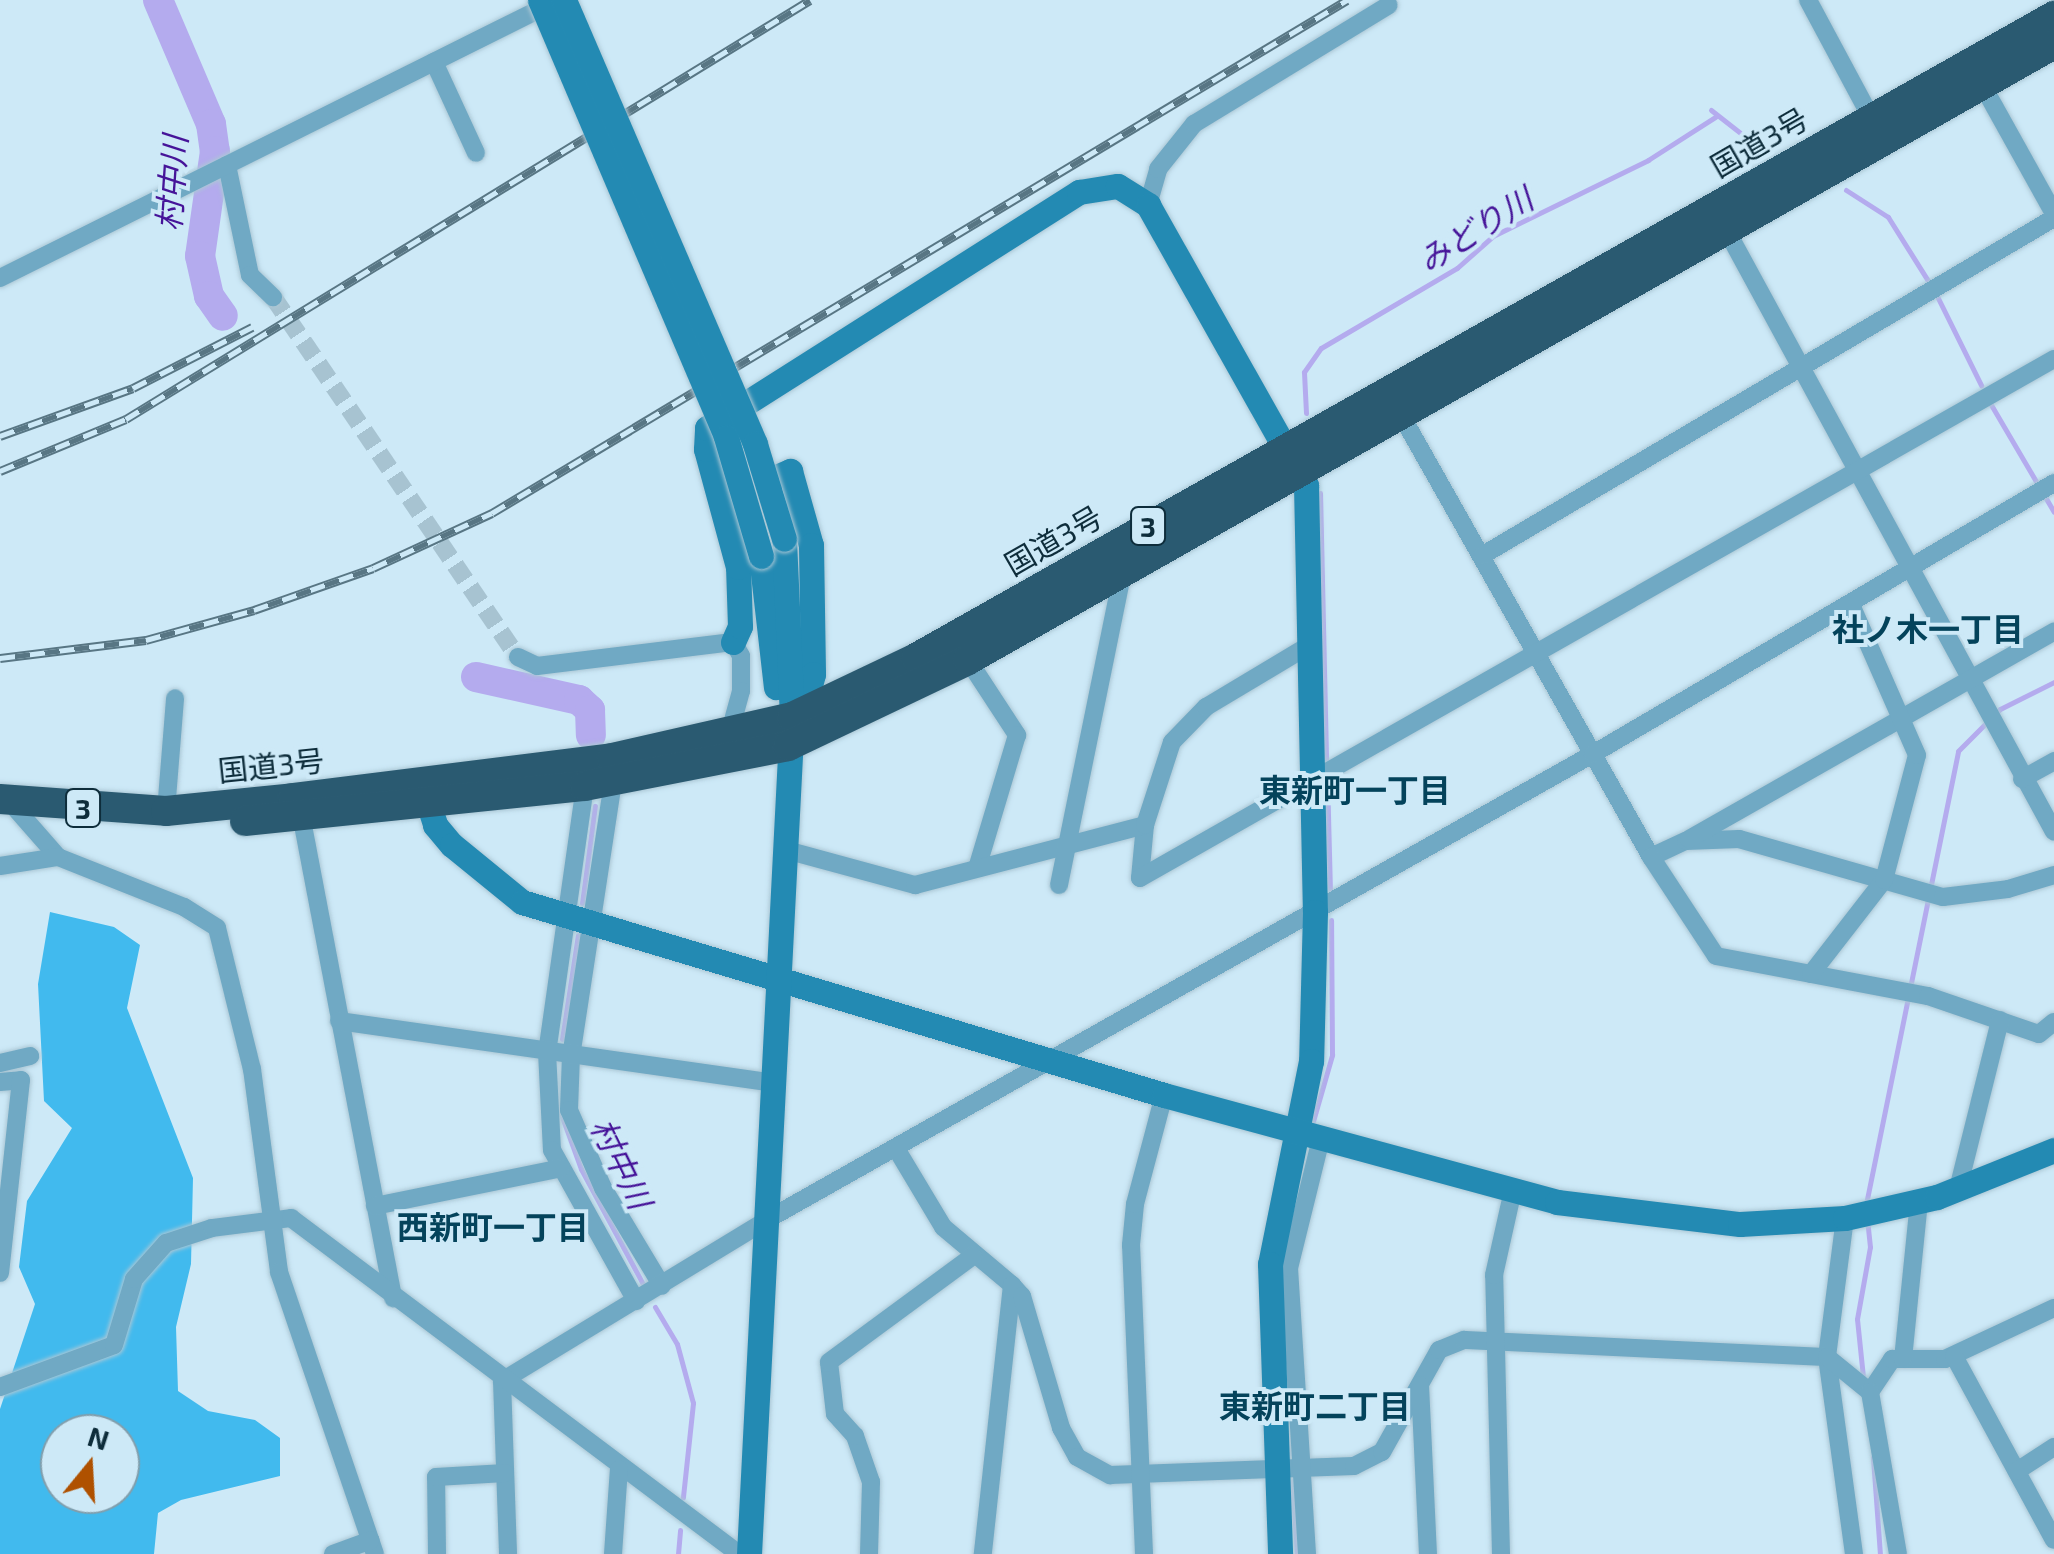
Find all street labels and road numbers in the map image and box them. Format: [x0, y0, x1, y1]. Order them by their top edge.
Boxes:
street label: 国道3号 [1704, 100, 1814, 184]
street label: 国道3号 [998, 498, 1108, 582]
road number: 3 [1128, 503, 1168, 549]
street label: 国道3号 [216, 742, 326, 788]
road number: 3 [63, 785, 103, 831]

